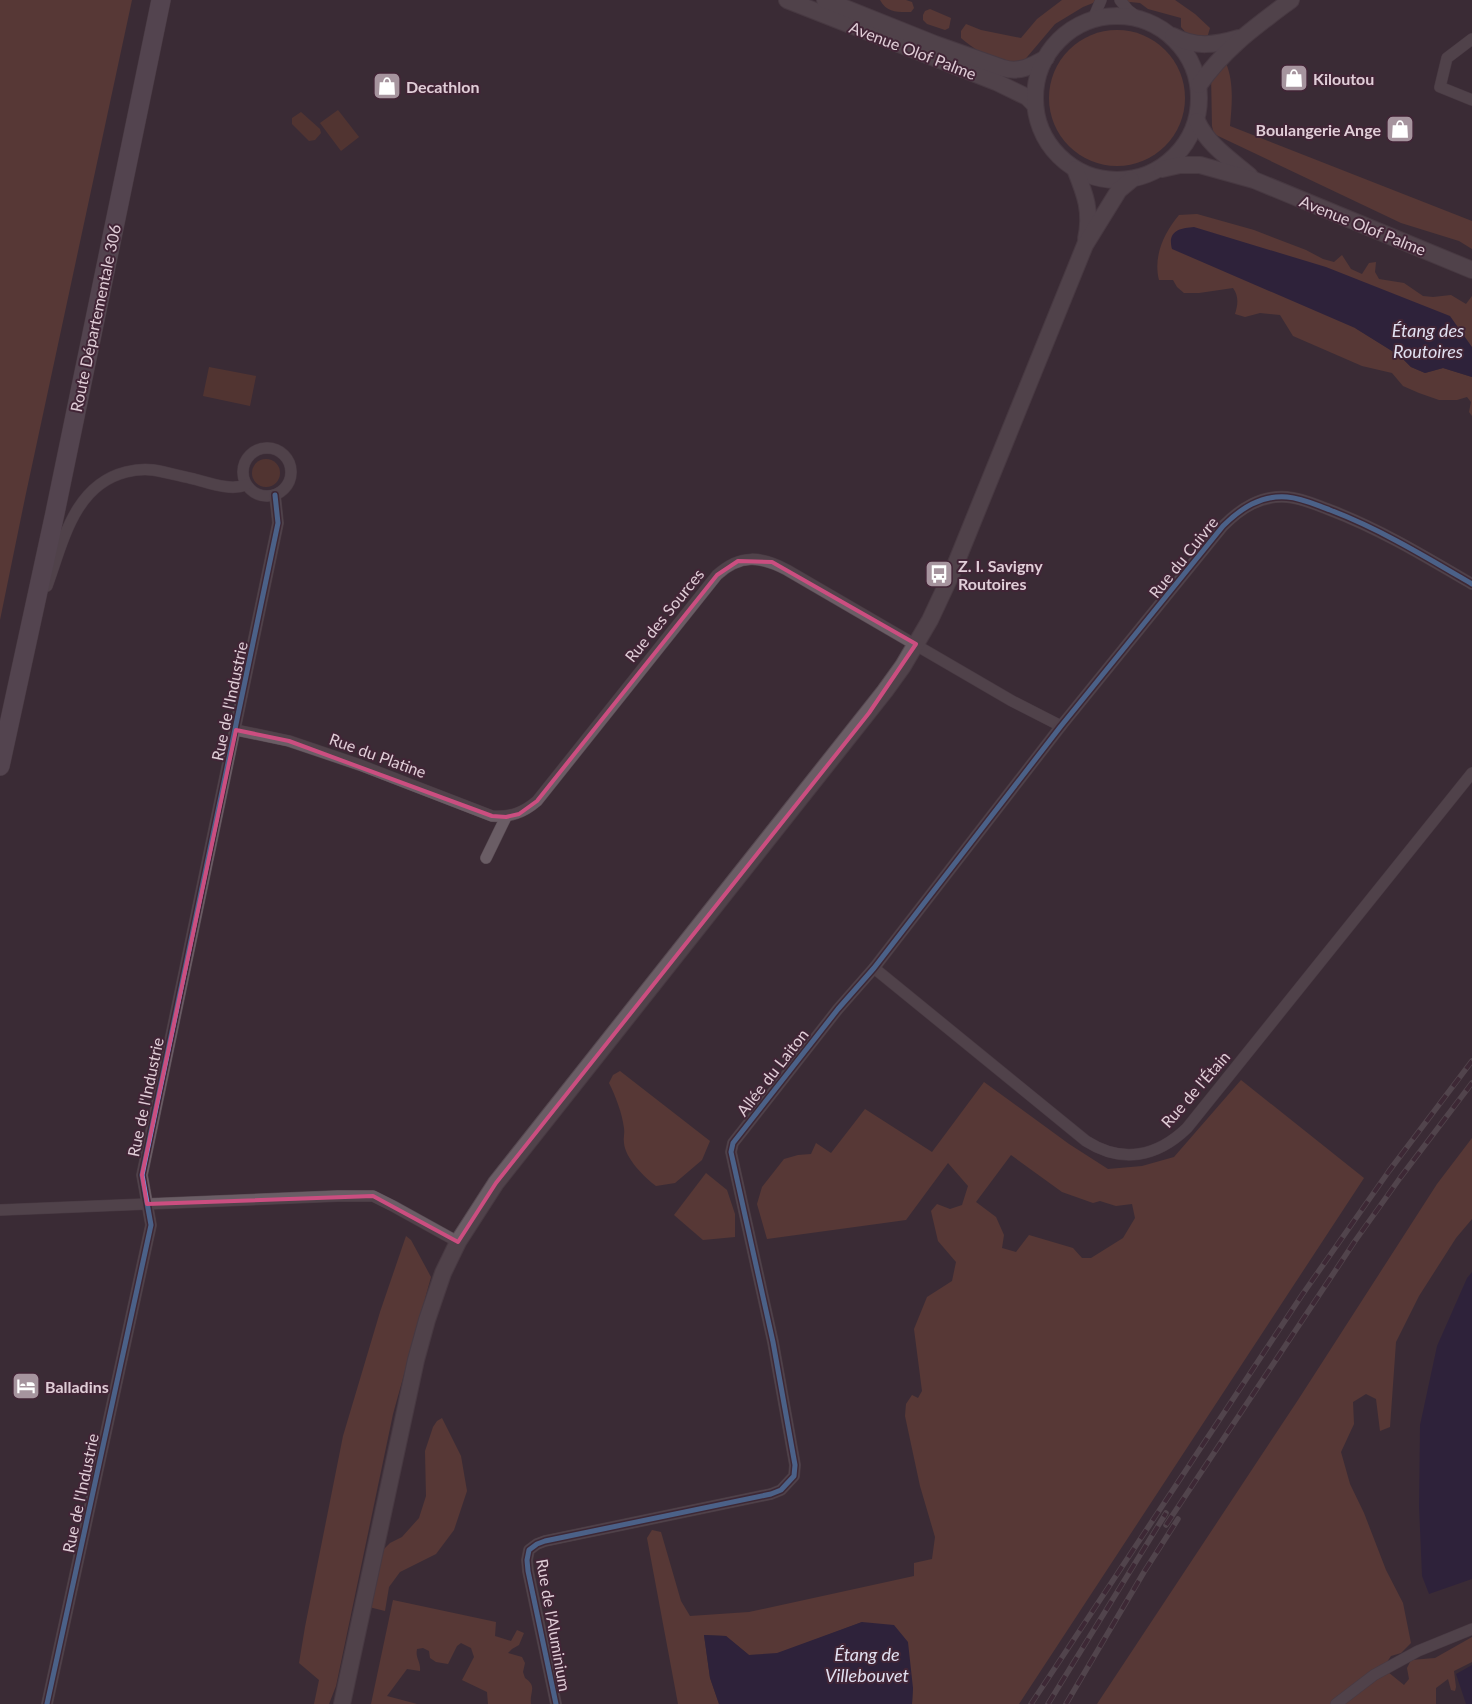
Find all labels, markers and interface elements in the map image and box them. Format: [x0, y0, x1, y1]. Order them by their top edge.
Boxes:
street label: Avenue Olof Palme [847, 17, 979, 83]
shop icon: Kiloutou [1279, 63, 1309, 93]
place label: Kiloutou [1313, 69, 1374, 88]
shop icon: Decathlon [372, 71, 402, 101]
place label: Decathlon [406, 77, 480, 96]
shop icon: Boulangerie Ange [1385, 114, 1415, 144]
place label: Boulangerie Ange [1255, 120, 1381, 139]
street label: Avenue Olof Palme [1297, 191, 1429, 259]
street label: Route Départementale 306 [66, 222, 124, 414]
water label: Étang des Routoires [1392, 319, 1464, 362]
street label: Rue du Cuivre [1145, 513, 1221, 601]
place label: Z. I. Savigny Routoires [958, 556, 1043, 593]
bus stop icon: Z. I. Savigny Routoires [924, 559, 954, 589]
street label: Rue des Sources [621, 564, 707, 666]
street label: Rue de l'Industrie [207, 640, 251, 762]
street label: Rue du Platine [327, 729, 429, 781]
street label: Allée du Laiton [732, 1025, 812, 1119]
street label: Rue de l'Industrie [123, 1036, 167, 1158]
street label: Rue de l'Étain [1157, 1047, 1233, 1131]
hotel icon: Balladins [11, 1371, 41, 1401]
place label: Balladins [45, 1377, 109, 1396]
street label: Rue de l'Industrie [58, 1432, 102, 1554]
street label: Rue de l'Aluminium [533, 1557, 575, 1693]
water label: Étang de Villebouvet [825, 1643, 910, 1686]

